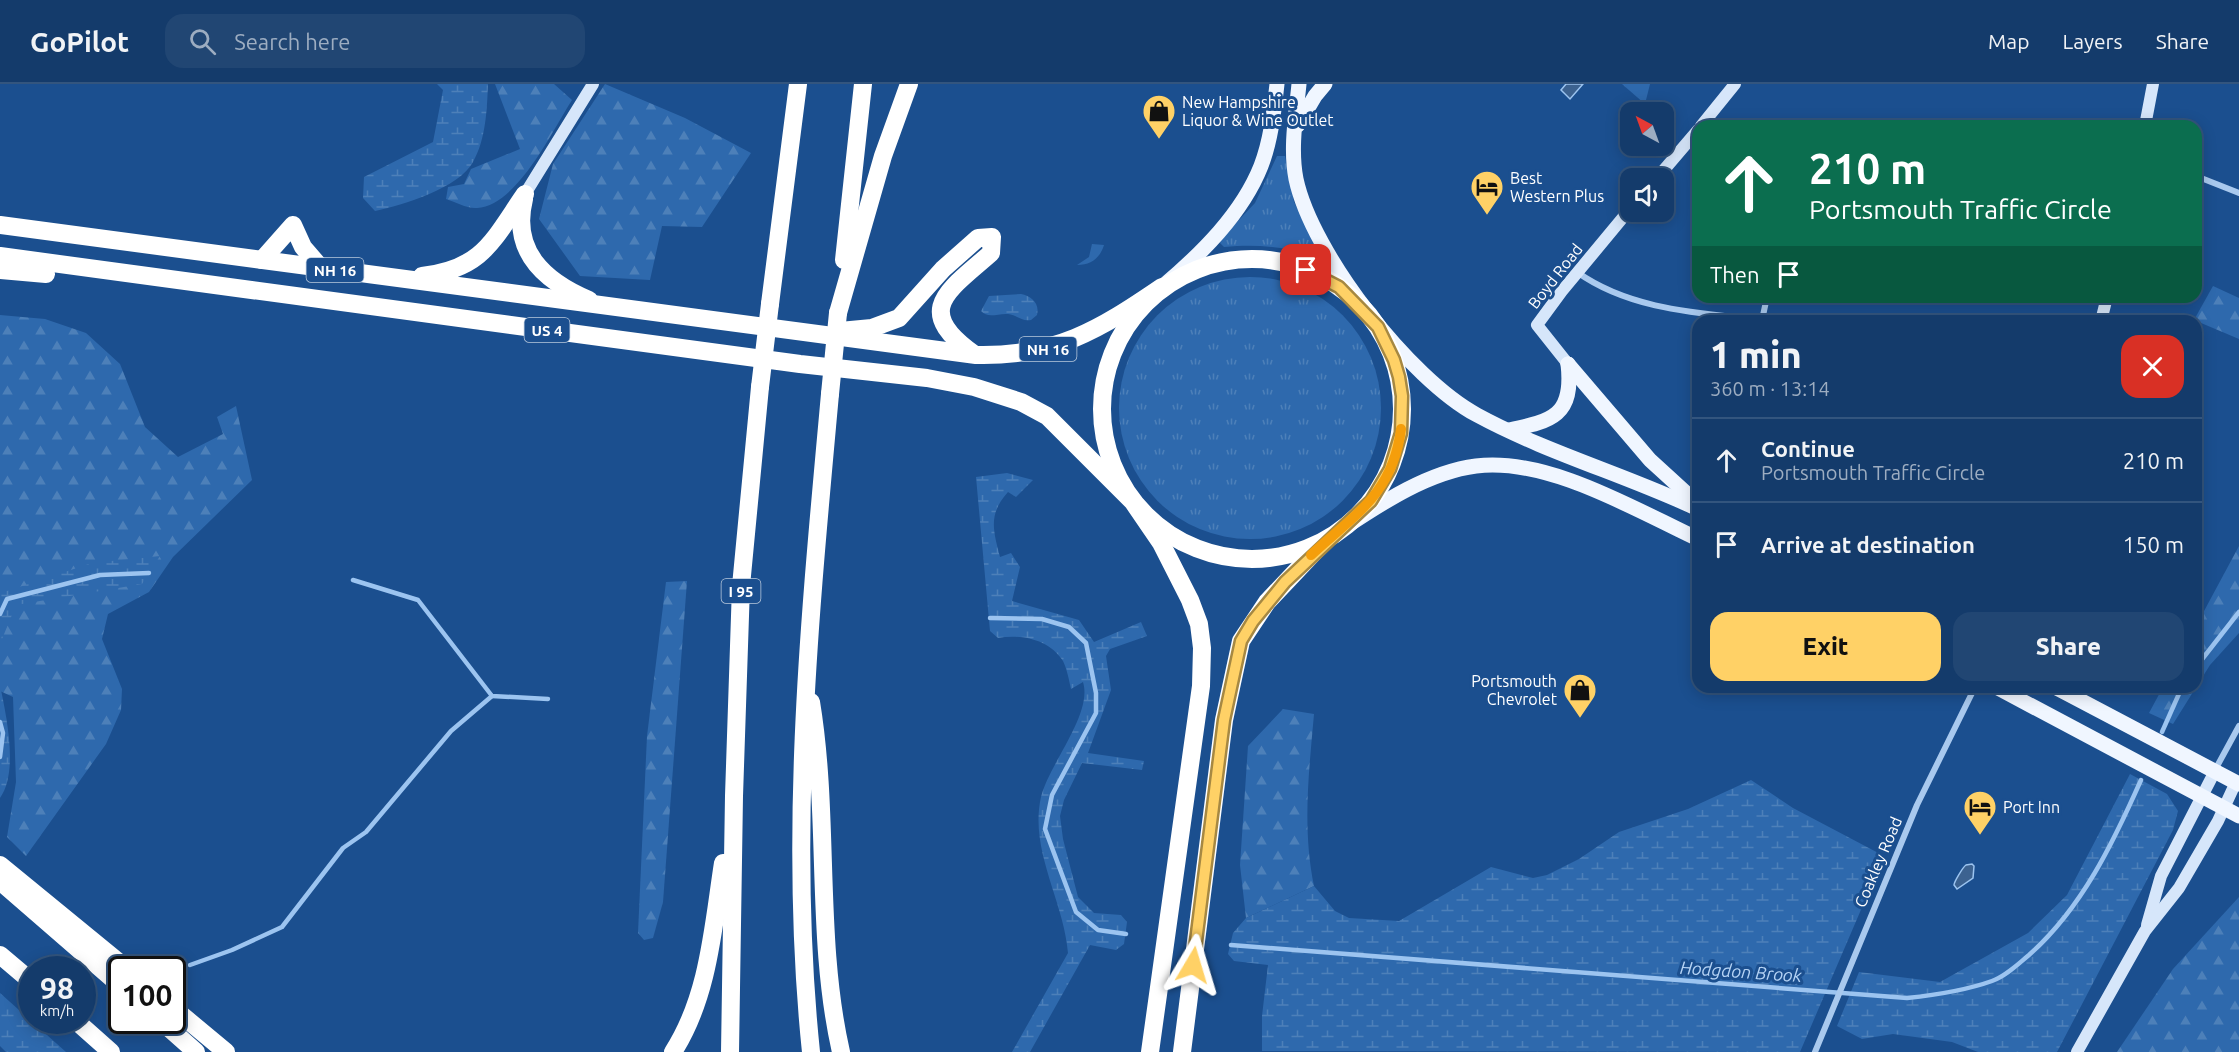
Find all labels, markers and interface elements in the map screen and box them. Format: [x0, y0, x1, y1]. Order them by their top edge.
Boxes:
search box [165, 14, 585, 68]
icon: search [186, 25, 219, 58]
text: GoPilot [30, 26, 129, 57]
text: Search here [234, 29, 350, 54]
text: Map [1988, 29, 2029, 53]
text: Layers [2062, 29, 2123, 53]
text: Share [2156, 29, 2209, 53]
shop icon: New Hampshire Liquor & Wine Outlet [1141, 93, 1177, 140]
place label: New Hampshire Liquor & Wine Outlet [1182, 93, 1334, 129]
north arrow [1620, 102, 1674, 156]
map controls [1620, 102, 1674, 222]
icon: ahead [1710, 144, 1788, 222]
text: 210 m [1809, 145, 1926, 192]
button: sound [1620, 168, 1674, 222]
hotel icon: Best Western Plus [1469, 169, 1505, 216]
place label: Best Western Plus [1510, 169, 1604, 205]
text: Portsmouth Traffic Circle [1809, 194, 2112, 224]
street label: Boyd Road [1524, 240, 1586, 312]
pin [1280, 244, 1331, 295]
icon: arrive [1289, 253, 1322, 286]
road number: NH 16 [306, 258, 364, 282]
icon: arrive [1772, 258, 1805, 291]
text: Then [1710, 262, 1760, 287]
road number: US 4 [524, 318, 570, 342]
text: 1 min [1710, 334, 1802, 375]
button: close [2121, 335, 2184, 398]
road number: NH 16 [1020, 337, 1076, 361]
text: 360 m · 13:14 [1710, 377, 1830, 400]
text: Continue [1761, 436, 1855, 461]
icon: ahead [1710, 444, 1743, 477]
text: 210 m [2123, 448, 2184, 473]
text: Portsmouth Traffic Circle [1761, 461, 1985, 484]
icon: arrive [1710, 528, 1743, 561]
text: Arrive at destination [1761, 532, 1975, 557]
text: 150 m [2123, 532, 2184, 557]
road number: I 95 [722, 579, 760, 603]
button: Exit [1710, 612, 1941, 681]
button: Share [1953, 612, 2184, 681]
place label: Portsmouth Chevrolet [1471, 672, 1558, 708]
shop icon: Portsmouth Chevrolet [1562, 672, 1598, 719]
hotel icon: Port Inn [1962, 789, 1998, 836]
place label: Port Inn [2003, 798, 2060, 816]
street label: Coakley Road [1851, 814, 1905, 910]
position arrow [1161, 933, 1225, 997]
speed limit sign: 100 [108, 956, 186, 1034]
water label: Hodgdon Brook [1679, 957, 1803, 985]
text: 98 [40, 971, 74, 1005]
text: km/h [40, 1002, 74, 1019]

